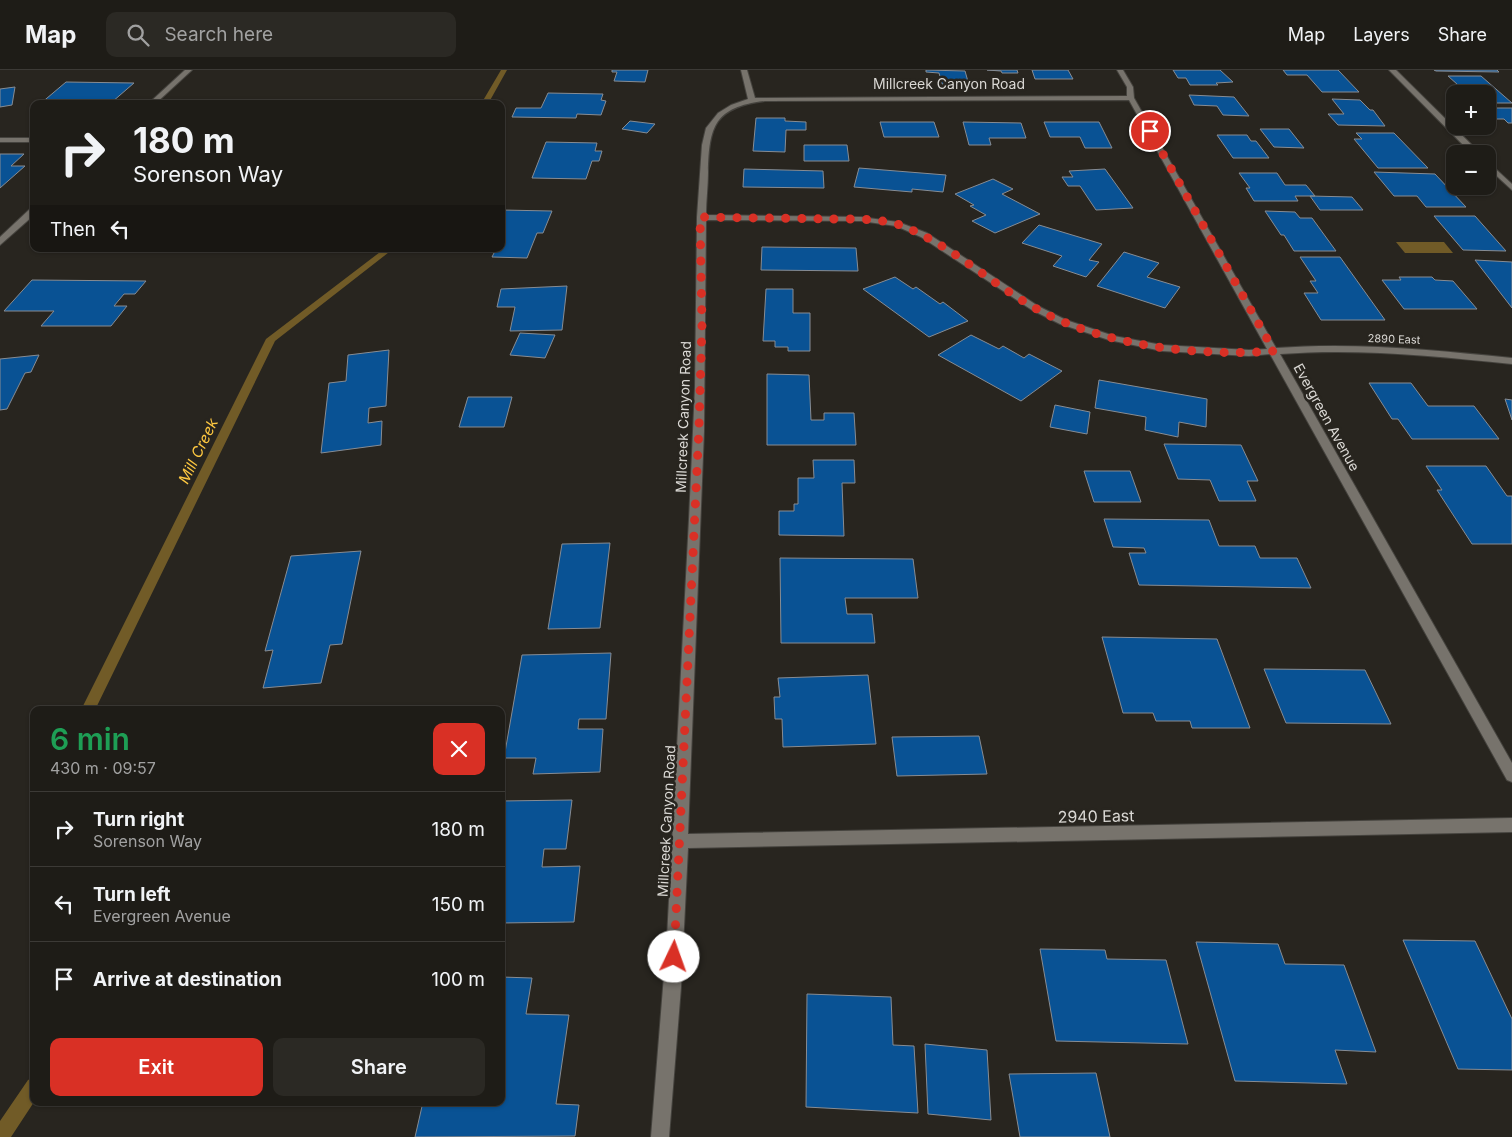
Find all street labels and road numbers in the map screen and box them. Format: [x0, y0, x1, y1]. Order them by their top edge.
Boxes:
street label: Millcreek Canyon Road [873, 75, 1025, 92]
street label: 2890 East [1367, 331, 1421, 347]
street label: Millcreek Canyon Road [672, 341, 694, 493]
street label: Evergreen Avenue [1290, 360, 1364, 474]
street label: Millcreek Canyon Road [654, 745, 678, 897]
street label: 2940 East [1057, 805, 1135, 827]

